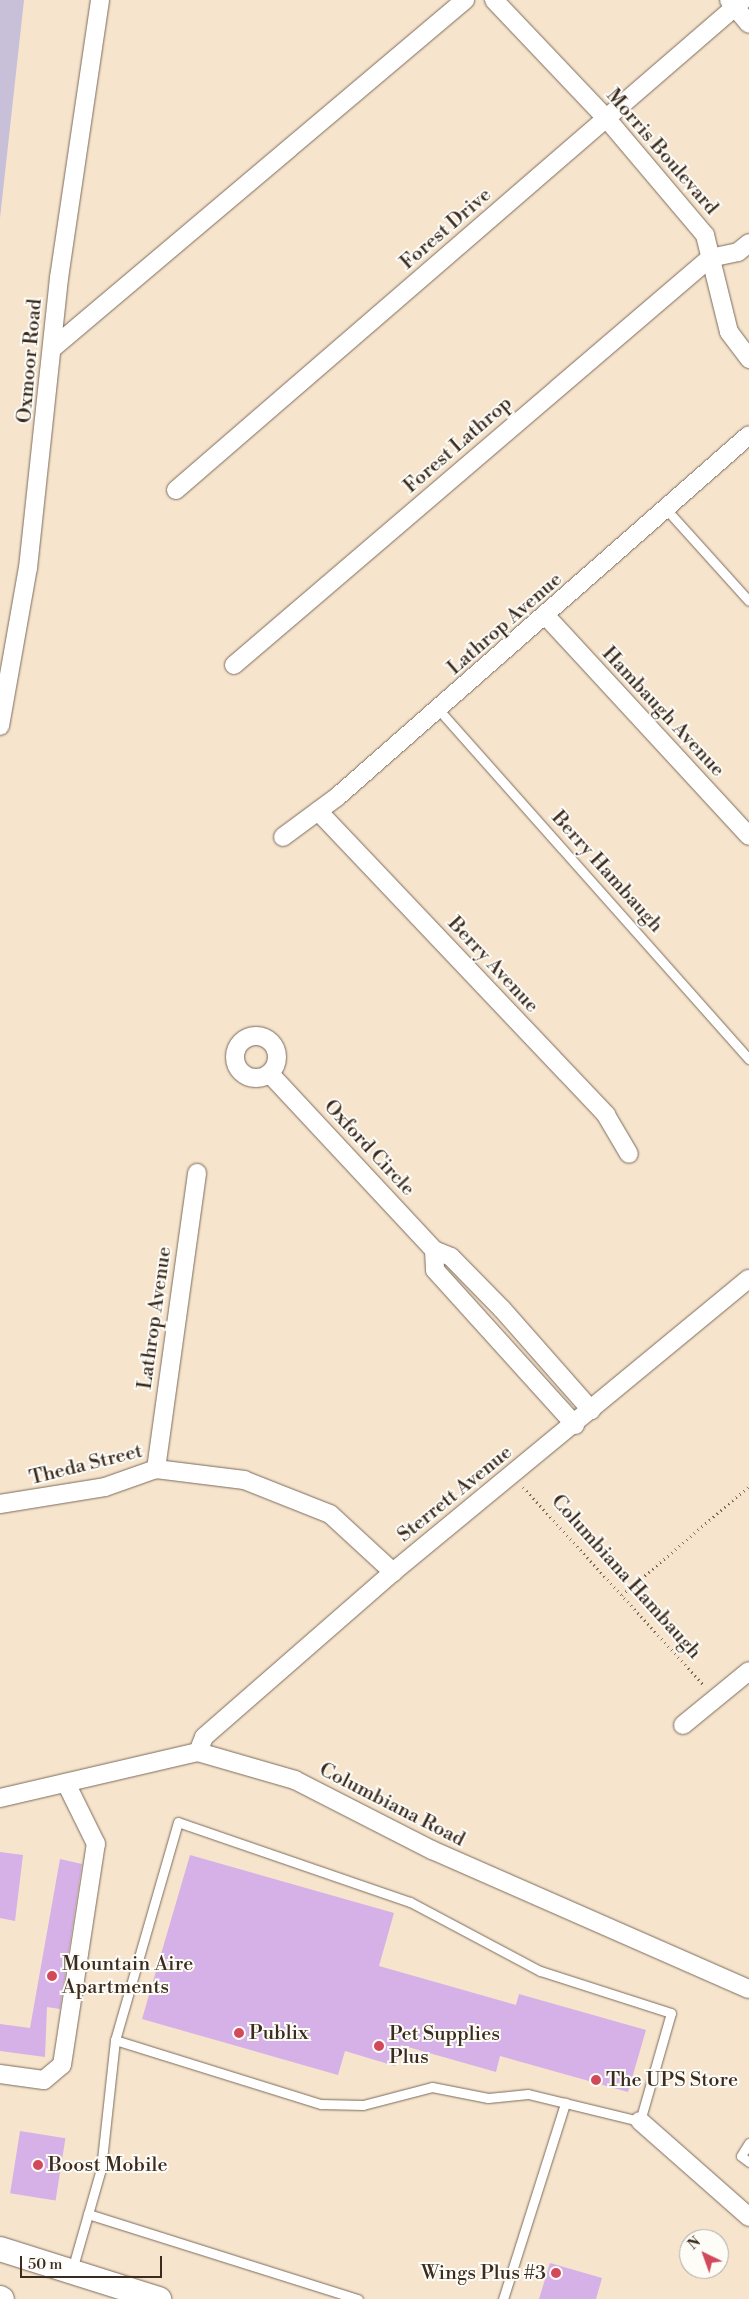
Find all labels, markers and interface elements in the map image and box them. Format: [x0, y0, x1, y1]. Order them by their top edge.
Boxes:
street label: Morris Boulevard [601, 84, 723, 220]
street label: Forest Drive [396, 183, 496, 275]
street label: Oxmoor Road [13, 298, 47, 424]
street label: Forest Lathrop [399, 392, 517, 498]
street label: Lathrop Avenue [443, 568, 567, 680]
street label: Hambaugh Avenue [597, 642, 729, 782]
street label: Berry Hambaugh [546, 806, 668, 938]
street label: Berry Avenue [443, 912, 543, 1018]
street label: Oxford Circle [318, 1095, 420, 1201]
street label: Lathrop Avenue [133, 1245, 177, 1391]
street label: Theda Street [27, 1439, 145, 1491]
street label: Sterrett Avenue [393, 1441, 517, 1547]
street label: Columbiana Hambaugh [546, 1490, 706, 1664]
street label: Columbiana Road [315, 1758, 469, 1852]
place label: Mountain Aire Apartments [62, 1952, 193, 1999]
marker: Mountain Aire Apartments [46, 1970, 58, 1982]
place label: Publix [249, 2021, 308, 2045]
place label: Pet Supplies Plus [389, 2022, 500, 2069]
marker: Publix [233, 2027, 245, 2039]
marker: Pet Supplies Plus [373, 2040, 385, 2052]
place label: The UPS Store [606, 2068, 738, 2092]
marker: The UPS Store [590, 2074, 602, 2086]
place label: Boost Mobile [48, 2153, 168, 2177]
marker: Boost Mobile [32, 2159, 44, 2171]
north arrow [679, 2229, 729, 2279]
text: N [684, 2233, 705, 2254]
scale bar [22, 2246, 165, 2278]
text: 50 m [28, 2255, 62, 2274]
place label: Wings Plus #3 [421, 2261, 546, 2285]
marker: Wings Plus #3 [550, 2267, 562, 2279]

